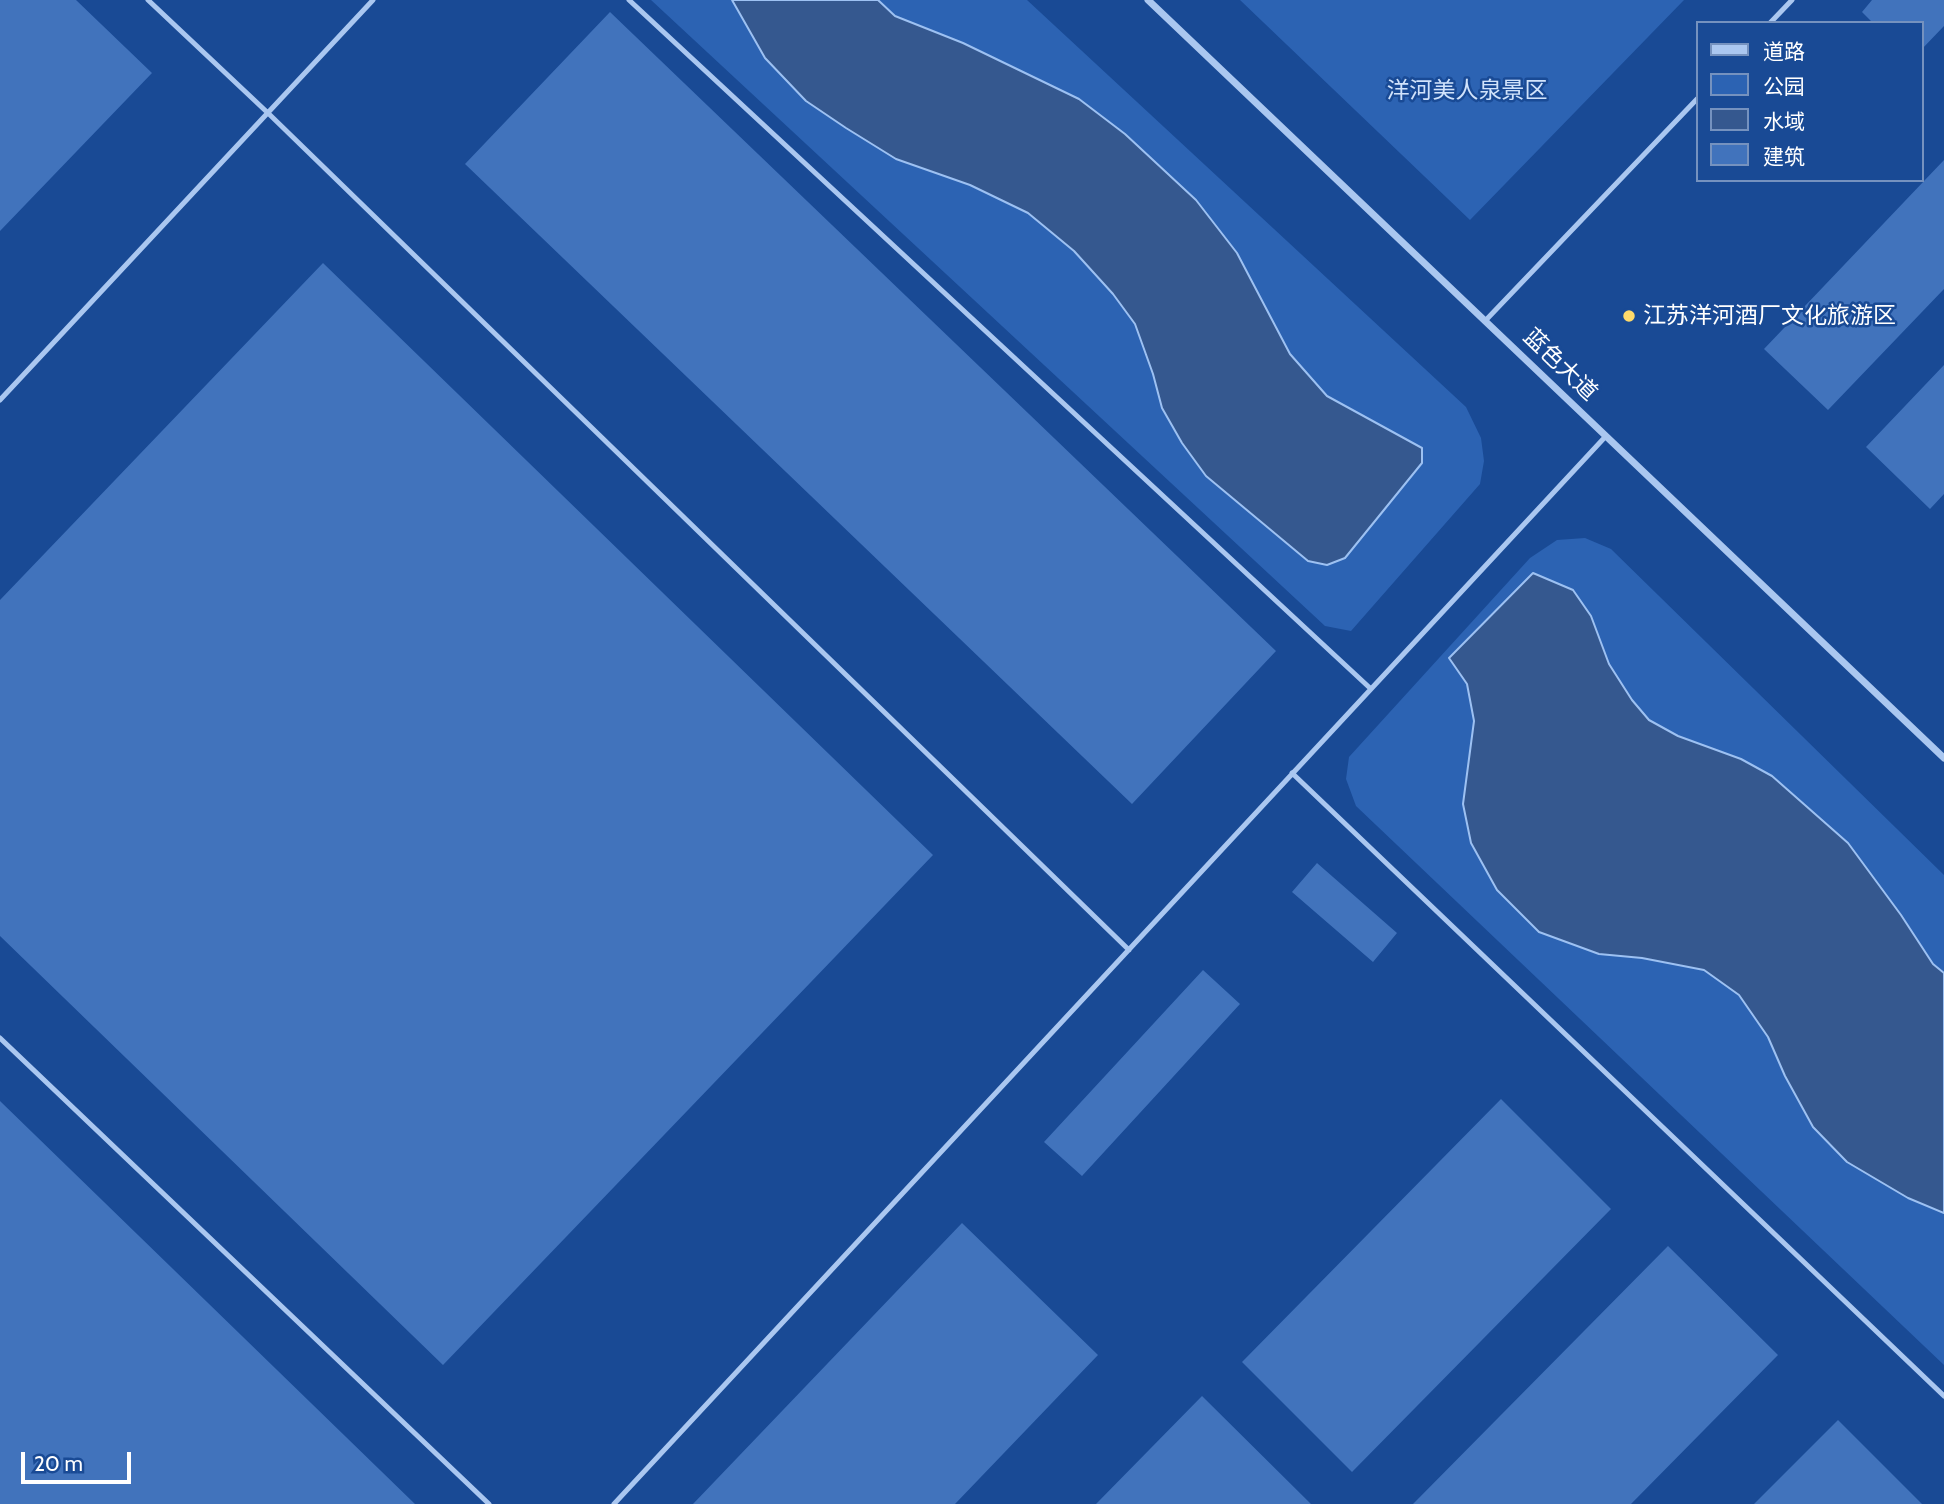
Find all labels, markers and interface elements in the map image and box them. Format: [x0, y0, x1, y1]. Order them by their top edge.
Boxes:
legend [1696, 21, 1923, 182]
text: 道路 [1763, 39, 1805, 64]
text: 公园 [1763, 74, 1805, 99]
park label: 洋河美人泉景区 [1387, 77, 1547, 105]
text: 水域 [1763, 109, 1805, 134]
text: 建筑 [1763, 144, 1805, 169]
place label: 江苏洋河酒厂文化旅游区 [1643, 302, 1896, 330]
marker: 江苏洋河酒厂文化旅游区 [1621, 308, 1637, 324]
street label: 蓝色大道 [1517, 323, 1603, 407]
scale bar [24, 1438, 135, 1482]
text: 20 m [34, 1451, 83, 1476]

